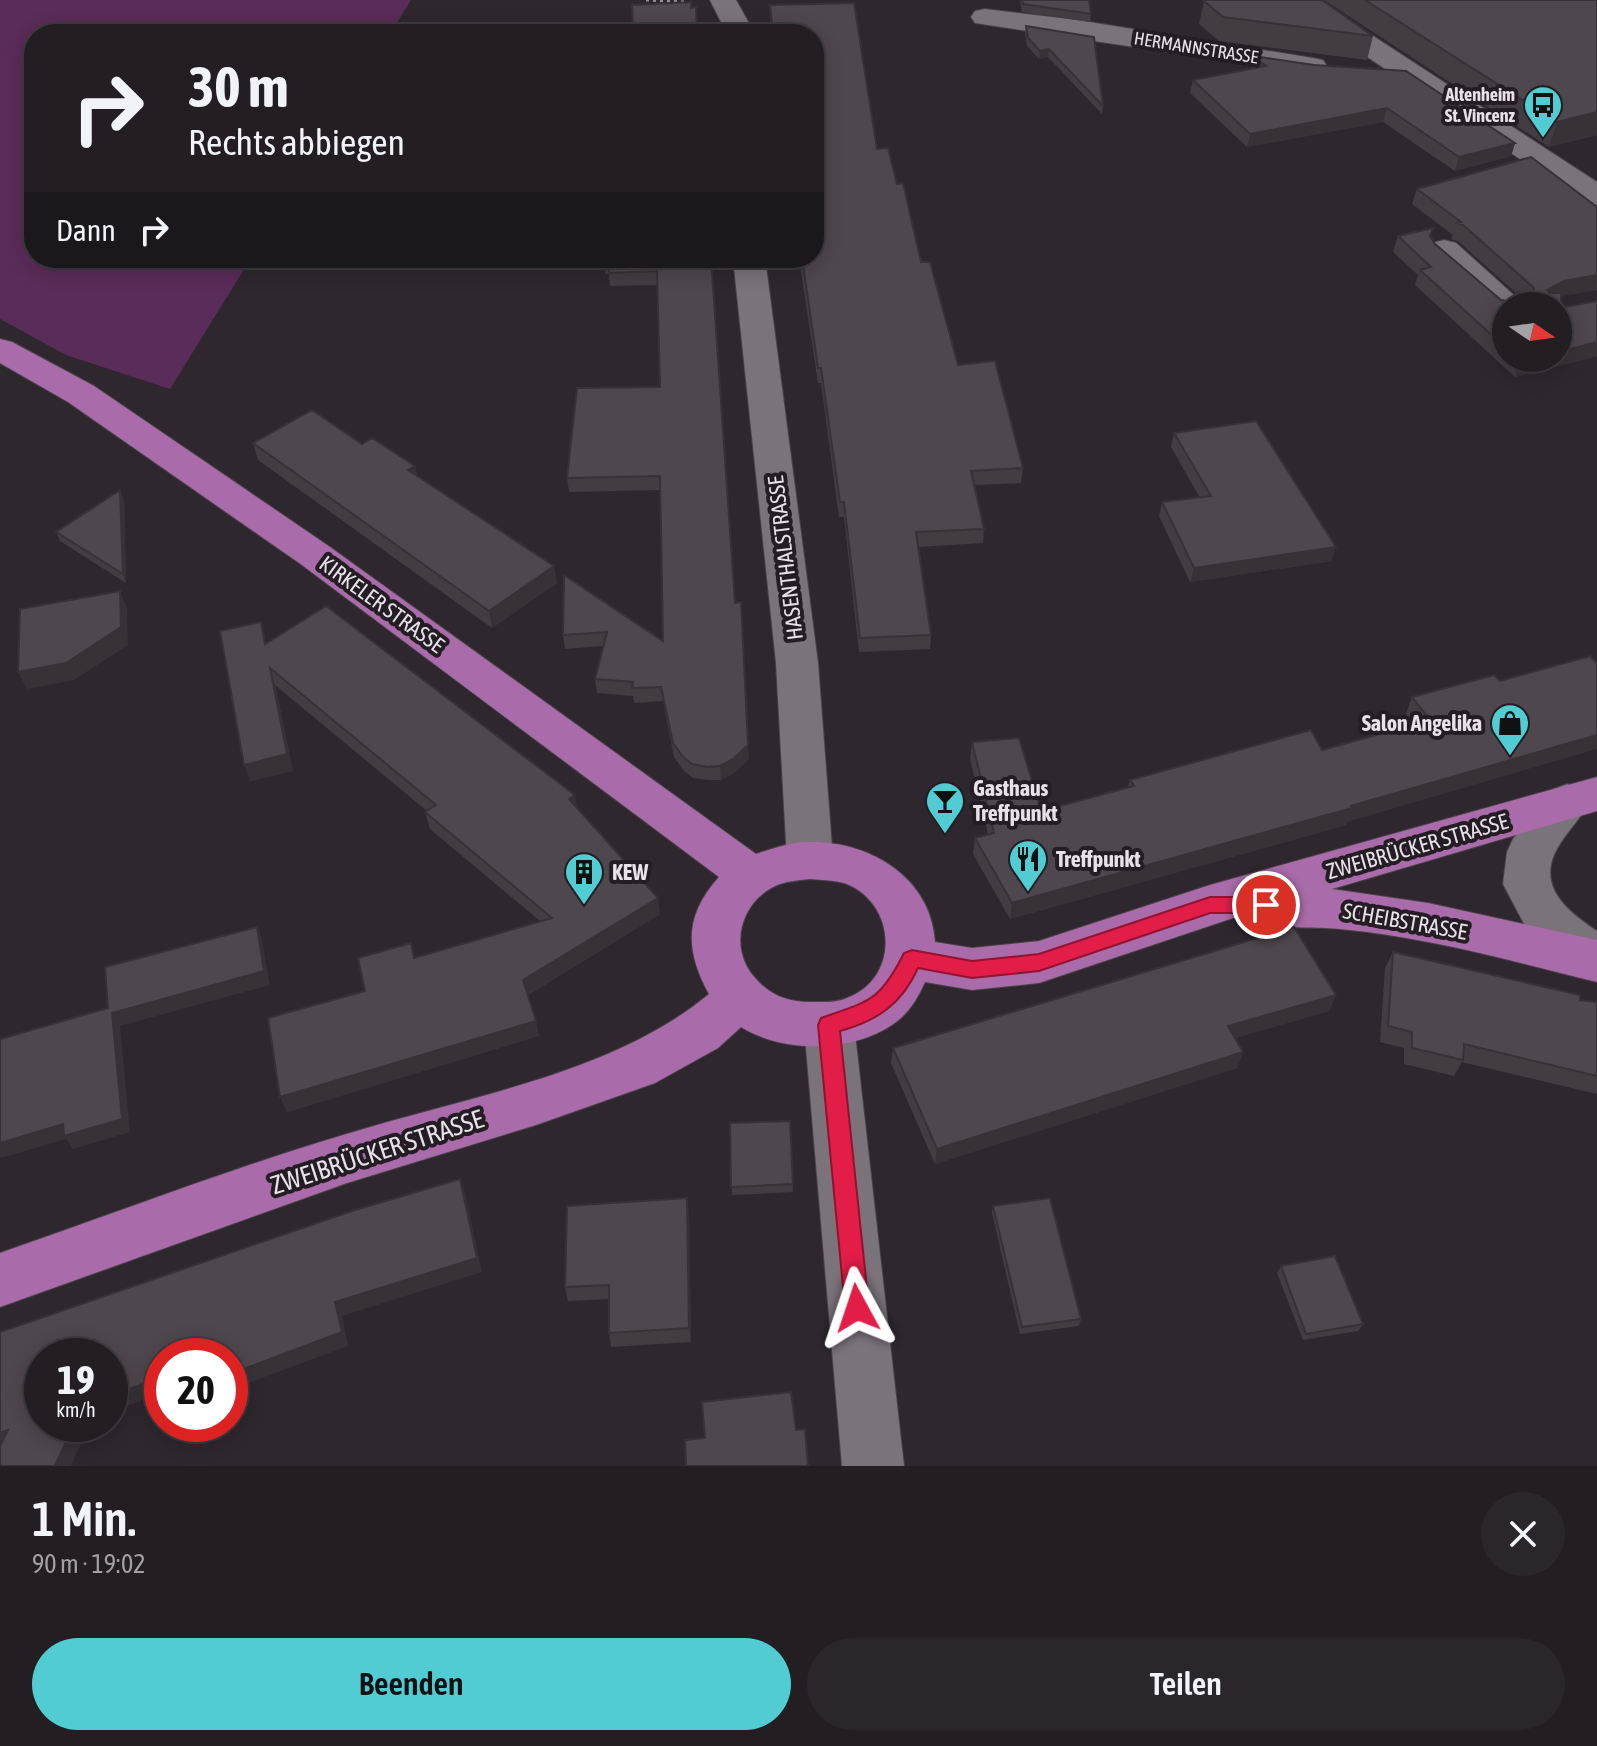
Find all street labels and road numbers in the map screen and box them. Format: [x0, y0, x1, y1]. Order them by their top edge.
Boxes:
street label: HERMANNSTRASSE [1133, 27, 1260, 68]
street label: HASENTHALSTRASSE [762, 474, 808, 642]
street label: KIRKELER STRASSE [314, 550, 450, 658]
street label: ZWEIBRÜCKER STRASSE [1323, 807, 1511, 884]
street label: SCHEIBSTRASSE [1341, 897, 1470, 945]
street label: ZWEIBRÜCKER STRASSE [267, 1103, 487, 1201]

